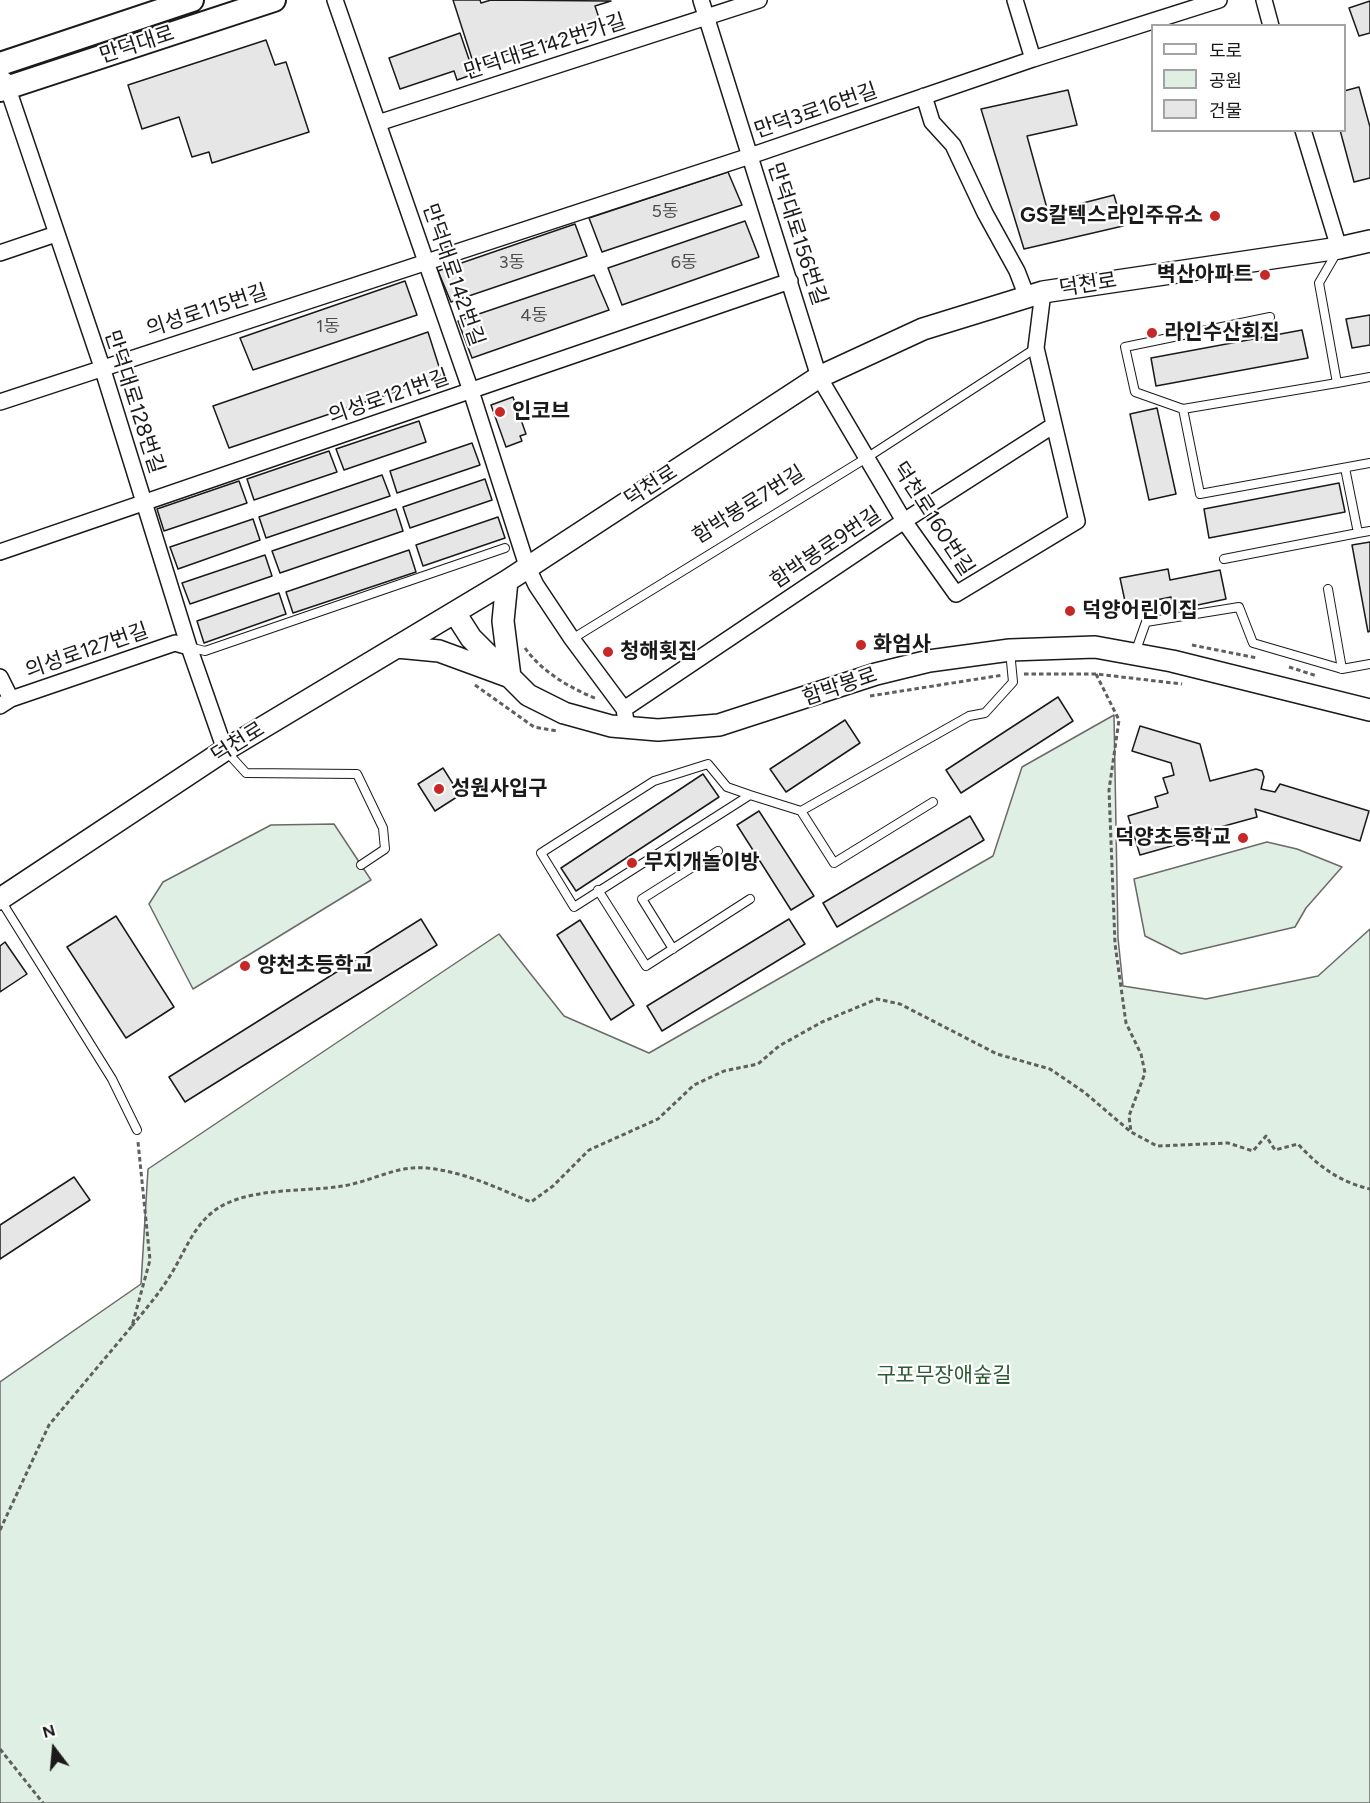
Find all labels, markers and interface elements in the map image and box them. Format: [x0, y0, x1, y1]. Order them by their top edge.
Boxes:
street label: 만덕대로142번가길 [461, 9, 629, 85]
street label: 만덕대로 [96, 21, 178, 69]
legend [1151, 24, 1346, 132]
text: 도로 [1209, 40, 1242, 62]
text: 공원 [1209, 70, 1242, 92]
street label: 만덕3로16번길 [751, 78, 881, 144]
text: 건물 [1209, 100, 1242, 122]
street label: 만덕대로156번길 [762, 159, 832, 309]
street label: 만덕대로142번길 [417, 200, 489, 350]
house number: 5동 [652, 201, 678, 223]
place label: GS칼텍스라인주유소 [1020, 203, 1203, 229]
marker: GS칼텍스라인주유소 [1208, 209, 1222, 223]
house number: 3동 [499, 252, 525, 274]
house number: 6동 [671, 252, 697, 274]
place label: 벽산아파트 [1156, 262, 1253, 288]
street label: 덕천로 [1057, 268, 1119, 302]
marker: 벽산아파트 [1258, 268, 1272, 282]
street label: 의성로115번길 [143, 280, 271, 342]
house number: 4동 [520, 305, 548, 327]
house number: 1동 [316, 316, 340, 338]
place label: 라인수산회집 [1164, 320, 1280, 346]
marker: 라인수산회집 [1145, 326, 1159, 340]
street label: 만덕대로128번길 [99, 327, 169, 477]
street label: 의성로121번길 [325, 365, 453, 429]
place label: 인코브 [512, 399, 570, 425]
marker: 인코브 [493, 405, 507, 419]
street label: 덕천로160번길 [887, 457, 979, 581]
street label: 덕천로 [620, 460, 682, 512]
street label: 함박봉로7번길 [688, 461, 810, 549]
street label: 함박봉로9번길 [766, 502, 886, 594]
place label: 덕양어린이집 [1082, 598, 1198, 624]
marker: 덕양어린이집 [1063, 604, 1077, 618]
street label: 의성로127번길 [22, 618, 152, 684]
place label: 화엄사 [873, 632, 931, 658]
marker: 화엄사 [854, 638, 868, 652]
place label: 청해횟집 [620, 639, 697, 665]
marker: 청해횟집 [601, 645, 615, 659]
street label: 함박봉로 [799, 663, 881, 711]
street label: 덕천로 [207, 717, 269, 769]
place label: 성원사입구 [451, 776, 548, 802]
marker: 성원사입구 [432, 782, 446, 796]
place label: 덕양초등학교 [1115, 825, 1231, 851]
marker: 덕양초등학교 [1236, 831, 1250, 845]
place label: 무지개놀이방 [644, 850, 760, 876]
marker: 무지개놀이방 [625, 856, 639, 870]
place label: 양천초등학교 [257, 953, 373, 979]
marker: 양천초등학교 [238, 959, 252, 973]
park label: 구포무장애숲길 [876, 1363, 1012, 1389]
north arrow [24, 1719, 84, 1779]
text: N [40, 1720, 57, 1742]

